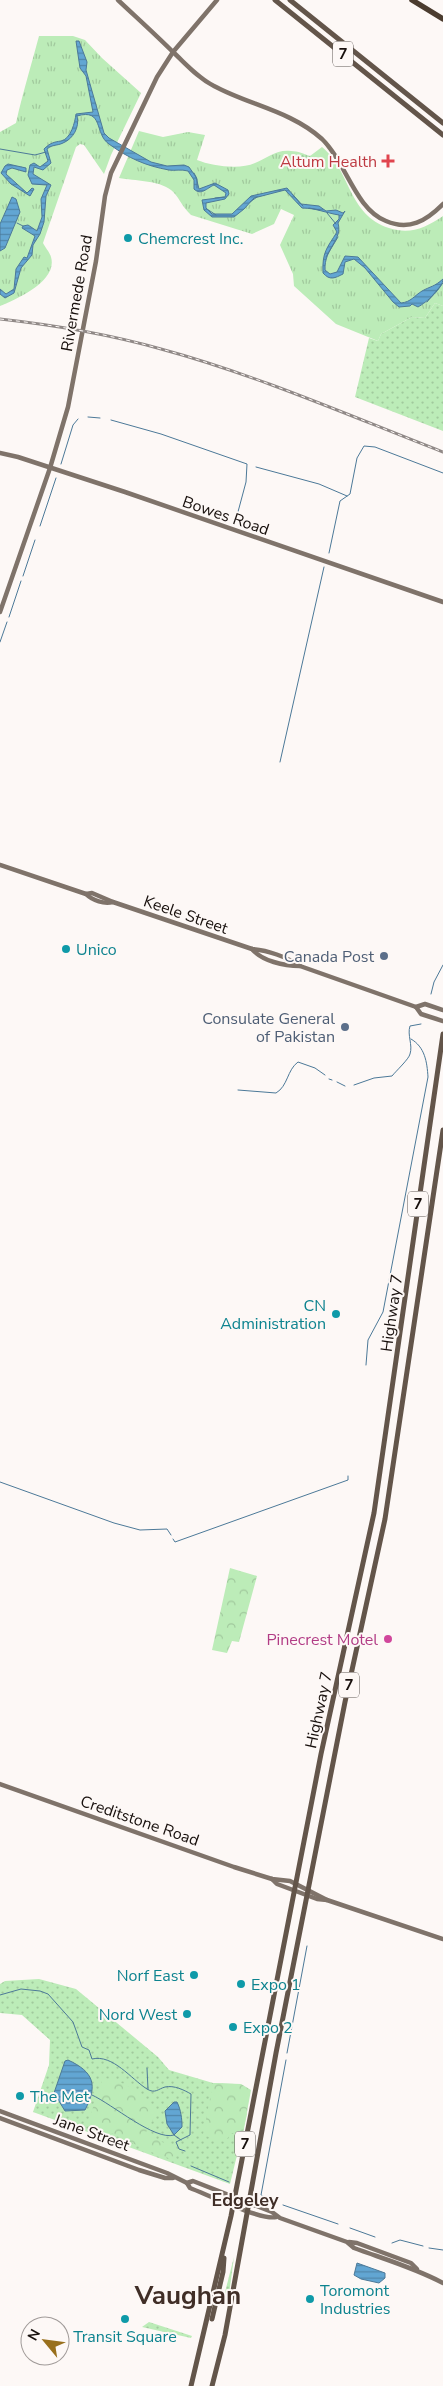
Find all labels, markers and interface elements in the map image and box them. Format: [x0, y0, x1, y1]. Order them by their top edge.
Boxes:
road number: 7 [333, 42, 353, 66]
place label: Altum Health [280, 151, 377, 173]
marker: Altum Health [381, 154, 395, 168]
place label: Chemcrest Inc. [138, 228, 243, 250]
marker: Chemcrest Inc. [122, 232, 134, 244]
street label: Rivermede Road [56, 233, 98, 353]
street label: Bowes Road [179, 491, 272, 541]
street label: Keele Street [141, 890, 231, 940]
place label: Unico [76, 939, 117, 961]
marker: Unico [60, 943, 72, 955]
place label: Canada Post [284, 946, 374, 968]
marker: Canada Post [378, 950, 390, 962]
place label: Consulate General of Pakistan [202, 1008, 335, 1048]
marker: Consulate General of Pakistan [339, 1021, 351, 1033]
road number: 7 [408, 1192, 428, 1216]
street label: Highway 7 [376, 1273, 408, 1353]
place label: CN Administration [220, 1295, 326, 1335]
marker: CN Administration [330, 1308, 342, 1320]
place label: Pinecrest Motel [266, 1629, 378, 1651]
marker: Pinecrest Motel [382, 1633, 394, 1645]
street label: Highway 7 [300, 1670, 338, 1751]
road number: 7 [339, 1672, 359, 1698]
street label: Creditstone Road [77, 1790, 202, 1852]
place label: Norf East [117, 1965, 184, 1987]
marker: Norf East [188, 1969, 200, 1981]
place label: Expo 1 [251, 1974, 301, 1996]
marker: Expo 1 [235, 1978, 247, 1990]
place label: Nord West [99, 2004, 177, 2026]
marker: Nord West [181, 2008, 193, 2020]
place label: Expo 2 [243, 2017, 293, 2039]
marker: Expo 2 [227, 2021, 239, 2033]
place label: The Met [30, 2086, 90, 2108]
marker: The Met [14, 2090, 26, 2102]
street label: Jane Street [50, 2109, 133, 2157]
road number: 7 [235, 2132, 255, 2156]
district label: Edgeley [212, 2188, 279, 2212]
district label: Vaughan [134, 2278, 241, 2313]
place label: Toromont Industries [320, 2280, 390, 2320]
marker: Toromont Industries [304, 2293, 316, 2305]
marker: Transit Square [119, 2313, 131, 2325]
north arrow [20, 2316, 70, 2366]
text: N [23, 2326, 45, 2344]
place label: Transit Square [73, 2326, 177, 2348]

